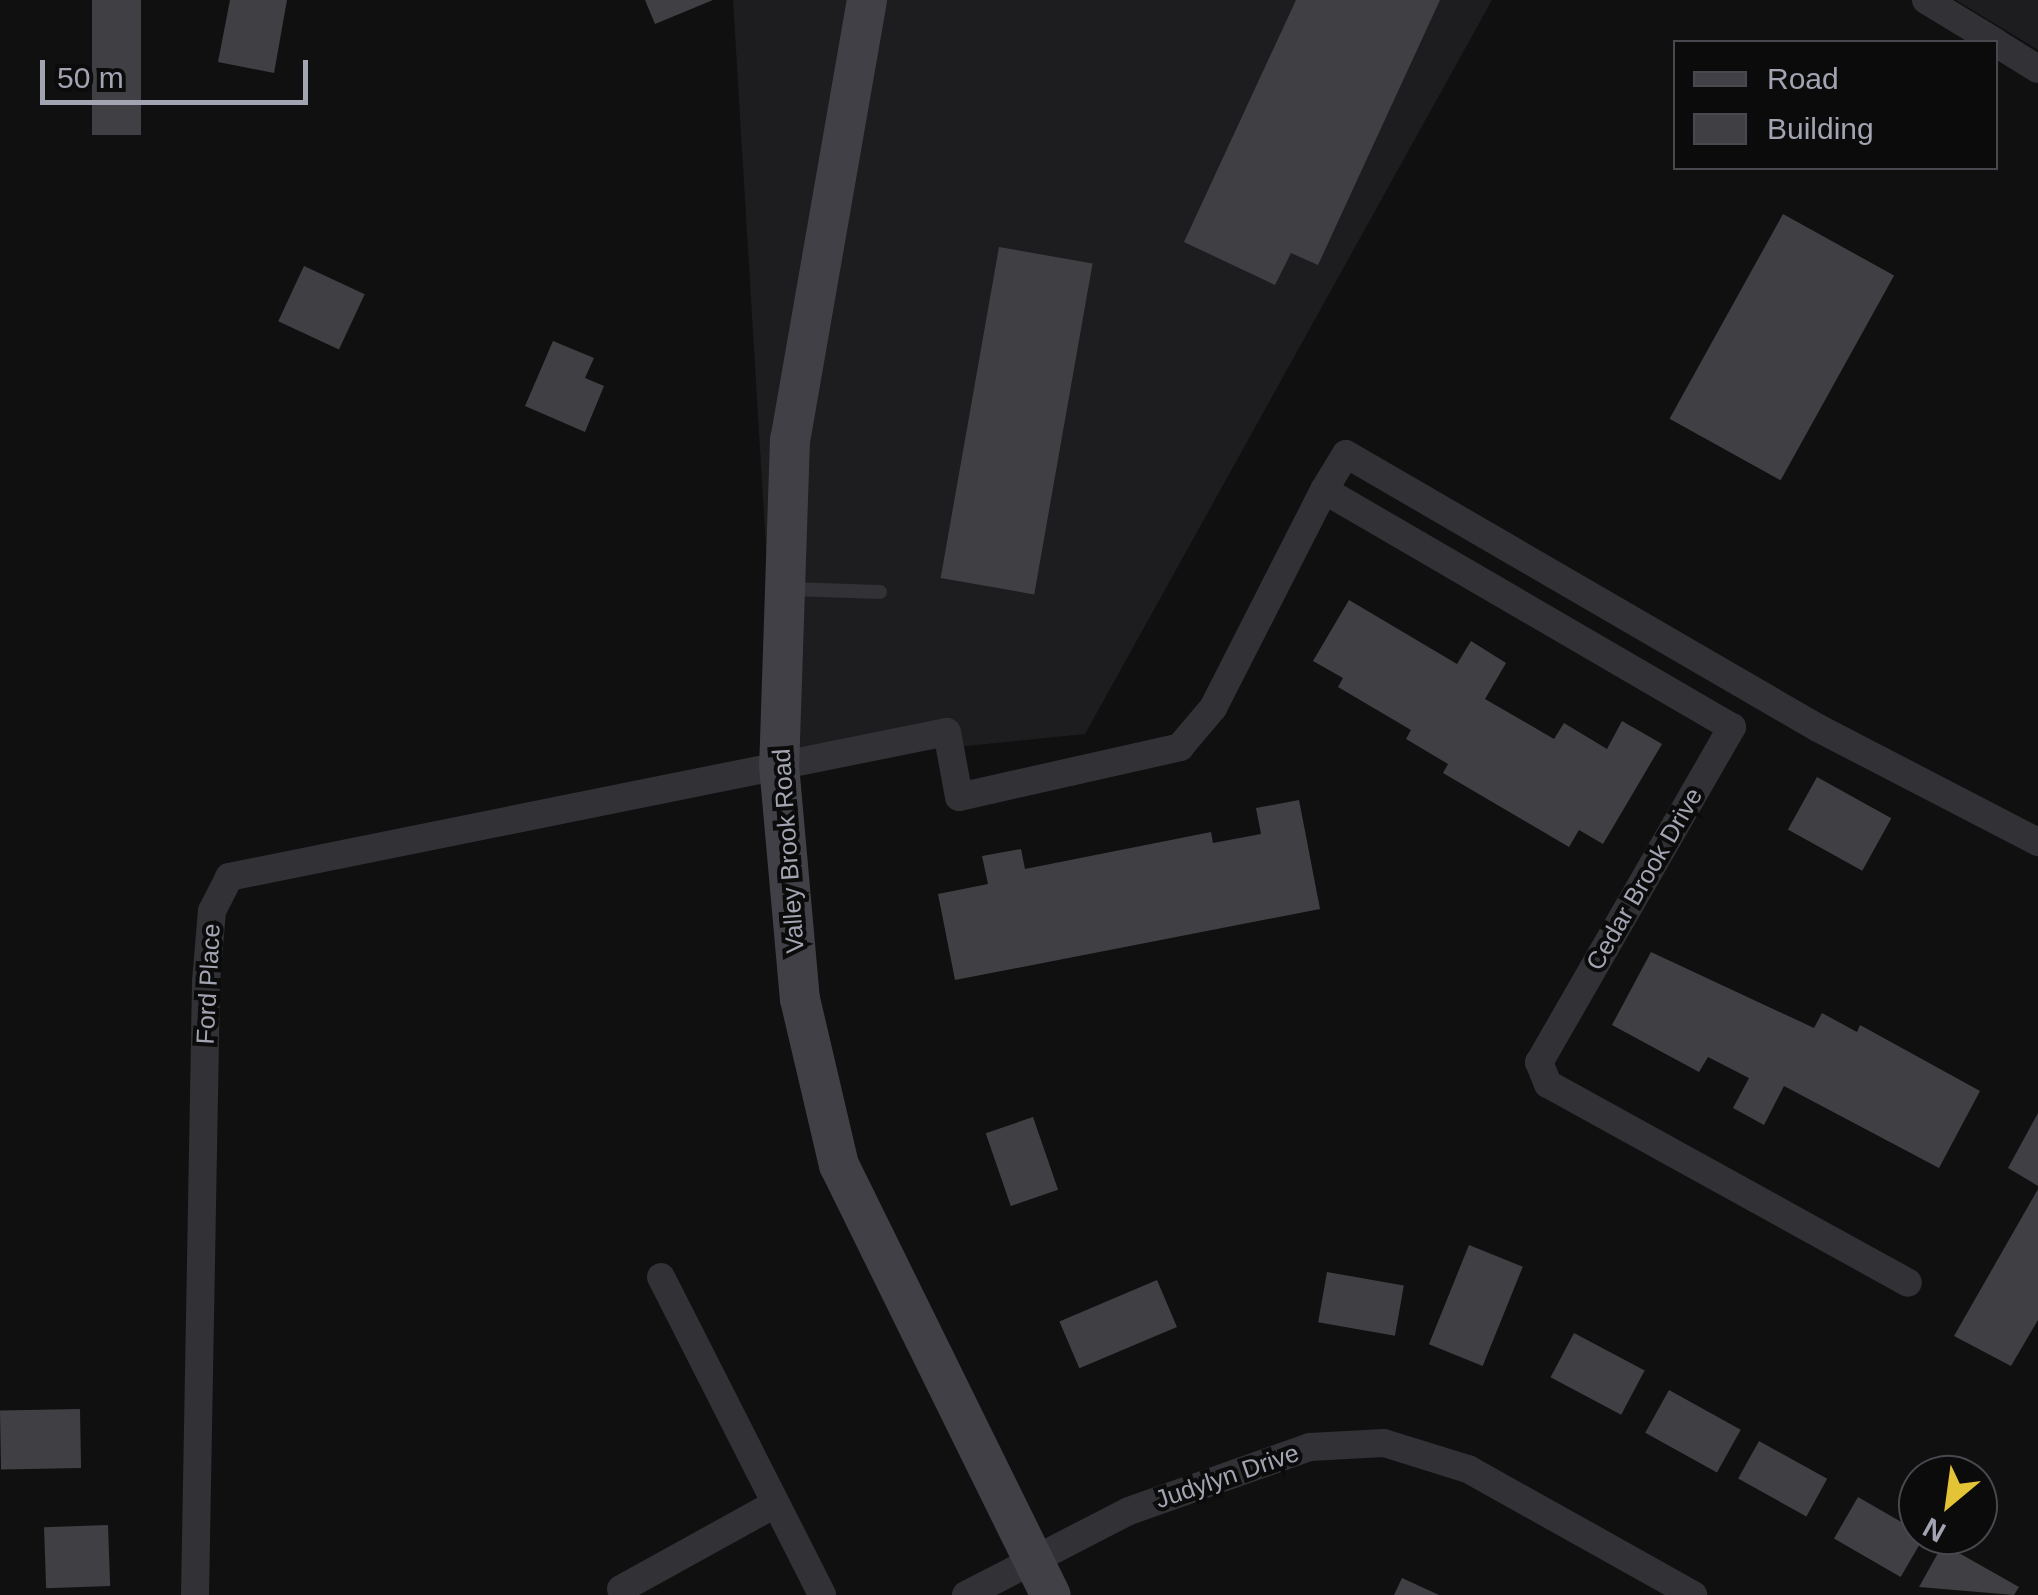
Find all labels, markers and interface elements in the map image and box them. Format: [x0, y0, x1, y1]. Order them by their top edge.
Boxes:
scale bar [45, 40, 312, 102]
legend [1673, 40, 1998, 170]
text: 50 m [57, 61, 124, 94]
text: Road [1767, 62, 1839, 95]
text: Building [1767, 112, 1874, 145]
street label: Valley Brook Road [766, 748, 810, 954]
street label: Cedar Brook Drive [1580, 782, 1708, 976]
street label: Ford Place [190, 923, 226, 1045]
street label: Judylyn Drive [1151, 1437, 1303, 1515]
north arrow [1898, 1455, 1998, 1555]
text: N [1918, 1511, 1951, 1548]

